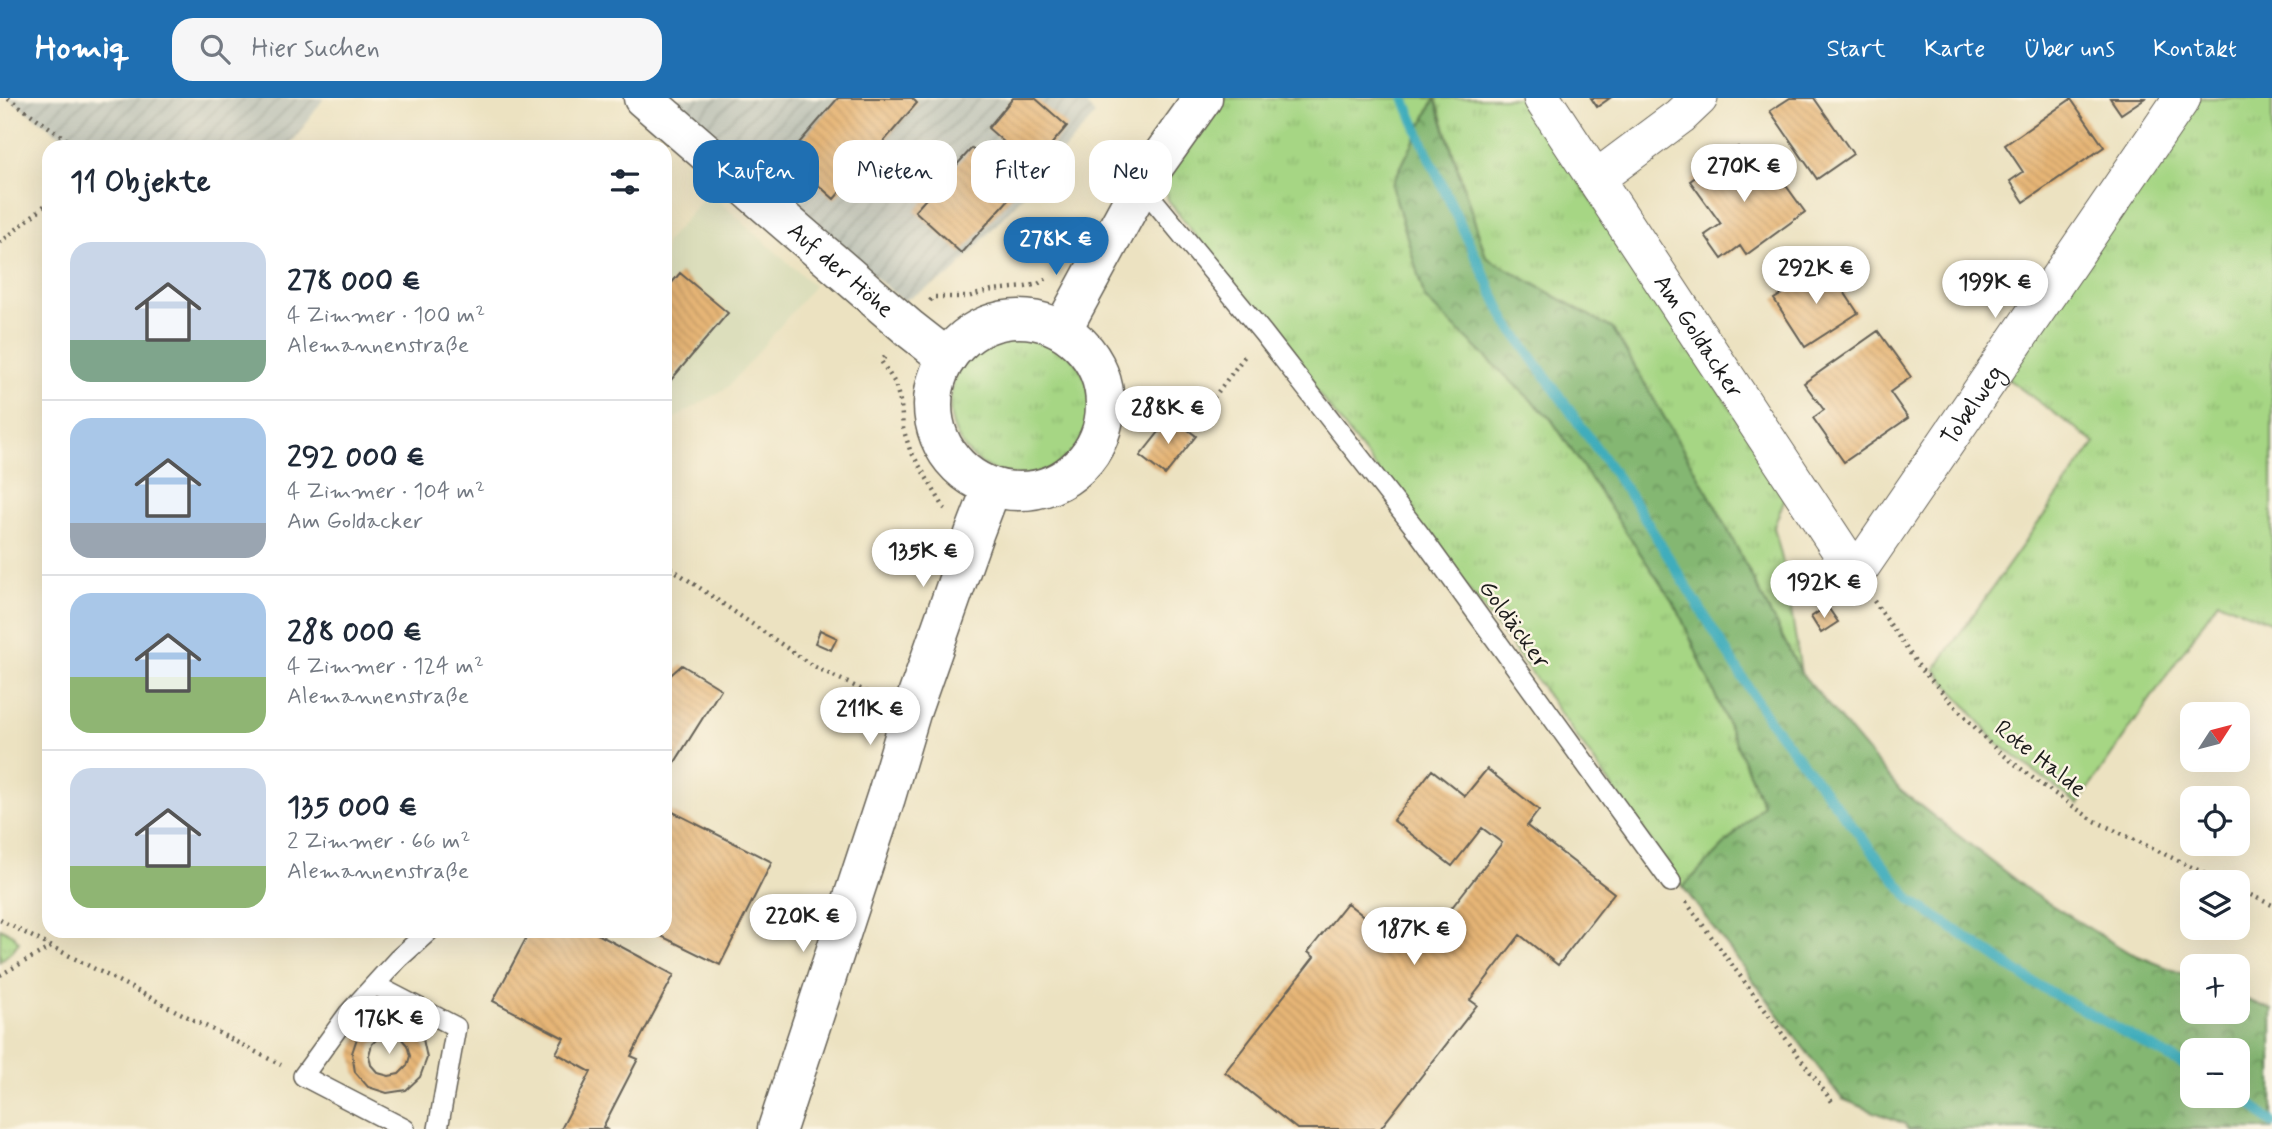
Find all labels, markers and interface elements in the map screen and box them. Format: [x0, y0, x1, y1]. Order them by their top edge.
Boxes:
search box [172, 18, 662, 81]
text: Homiq [35, 27, 130, 71]
icon: search [196, 30, 234, 68]
text: Hier suchen [252, 32, 380, 66]
text: Start [1826, 34, 1886, 65]
text: Karte [1924, 34, 1985, 65]
text: Über uns [2023, 34, 2115, 65]
text: Kontakt [2153, 34, 2237, 65]
chip: Kaufen [693, 140, 819, 203]
chip: Mieten [833, 140, 957, 203]
chip: Filter [971, 140, 1075, 203]
chip: Neu [1089, 140, 1172, 203]
pin: 270K € [1687, 144, 1801, 204]
text: 270K € [1707, 152, 1781, 182]
text: 11 Objekte [70, 163, 211, 202]
icon: filters [606, 163, 644, 201]
street label: Auf der Höhe [780, 216, 900, 325]
pin: 278K € [999, 218, 1113, 277]
text: 278K € [1020, 225, 1092, 255]
pin: 292K € [1759, 246, 1873, 306]
text: 292K € [1778, 254, 1854, 284]
pin: 199K € [1938, 260, 2052, 320]
text: 278 000 € [287, 262, 421, 301]
text: 199K € [1958, 268, 2032, 298]
street label: Am Goldacker [1646, 269, 1750, 405]
icon: home [126, 270, 210, 354]
text: 4 Zimmer · 100 m² [287, 301, 485, 331]
text: Alemannenstraße [287, 331, 469, 361]
street label: Tobelweg [1935, 360, 2013, 452]
pin: 288K € [1111, 386, 1225, 446]
text: 288K € [1131, 394, 1205, 424]
text: 292 000 € [287, 438, 425, 477]
icon: home [126, 446, 210, 530]
text: 4 Zimmer · 104 m² [287, 477, 485, 507]
text: Am Goldacker [287, 507, 423, 537]
pin: 135K € [866, 530, 980, 589]
text: 135K € [888, 537, 958, 567]
pin: 192K € [1767, 560, 1881, 620]
text: 192K € [1786, 568, 1862, 598]
street label: Goldäcker [1471, 574, 1557, 676]
text: 288 000 € [287, 613, 422, 652]
icon: home [126, 621, 210, 705]
text: 4 Zimmer · 124 m² [287, 652, 484, 682]
text: Alemannenstraße [287, 682, 469, 712]
pin: 211K € [813, 688, 927, 747]
text: 211K € [836, 695, 904, 725]
north arrow [2180, 702, 2250, 772]
map controls [2180, 702, 2250, 1108]
street label: Rote Halde [1988, 714, 2093, 805]
button: locate [2180, 786, 2250, 856]
text: 135 000 € [287, 788, 418, 827]
icon: home [126, 796, 210, 880]
text: 2 Zimmer · 66 m² [287, 827, 470, 857]
text: Alemannenstraße [287, 857, 469, 887]
button: layers [2180, 870, 2250, 940]
pin: 220K € [746, 894, 860, 954]
text: 220K € [766, 902, 840, 932]
pin: 187K € [1357, 908, 1471, 967]
text: 187K € [1377, 915, 1451, 945]
button: + [2180, 954, 2250, 1024]
pin: 176K € [332, 996, 446, 1056]
text: 176K € [354, 1004, 424, 1034]
button: − [2180, 1038, 2250, 1108]

